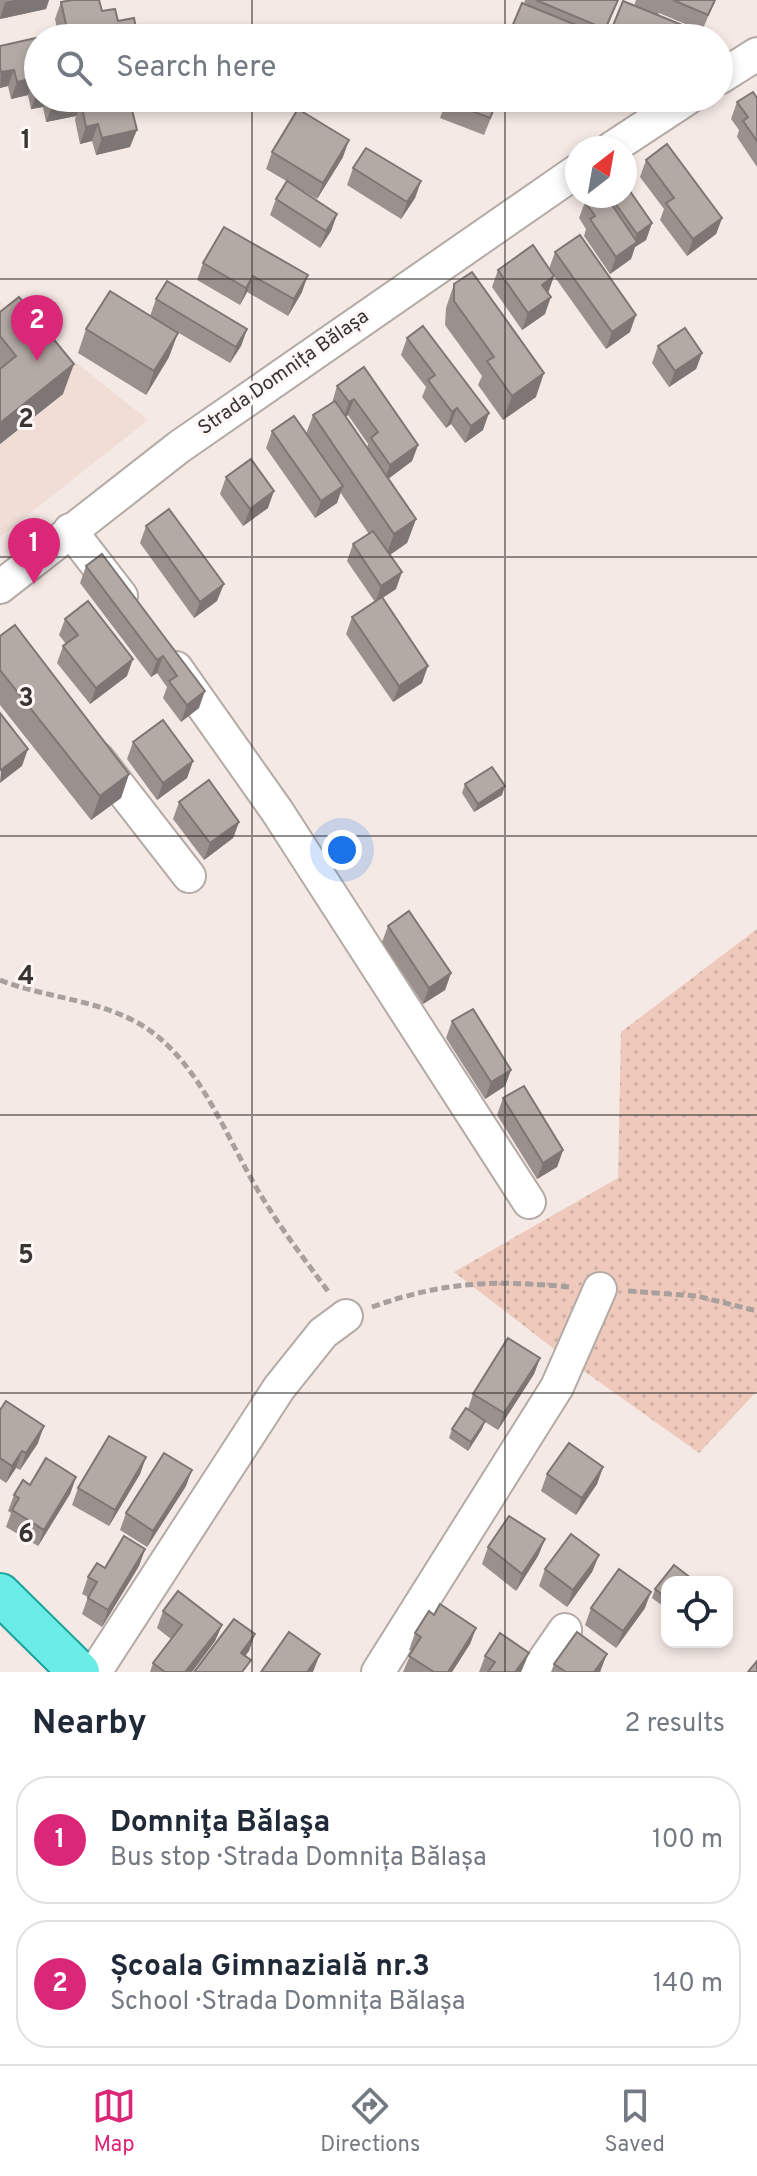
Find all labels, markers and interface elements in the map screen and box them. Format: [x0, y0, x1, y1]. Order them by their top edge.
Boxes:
search box [24, 24, 733, 112]
icon: search [52, 46, 96, 90]
text: Search here [116, 50, 276, 87]
text: 1 [21, 125, 31, 158]
north arrow [565, 136, 637, 208]
pin: 2 [11, 295, 63, 361]
street label: Strada Domnița Bălașa [193, 304, 375, 442]
text: 2 [18, 404, 34, 437]
pin: 1 [8, 518, 60, 584]
text: 3 [18, 683, 34, 716]
your location [322, 830, 362, 870]
text: 4 [18, 961, 34, 994]
text: 5 [18, 1240, 34, 1273]
text: 6 [18, 1519, 34, 1552]
map controls [661, 1576, 733, 1648]
button: locate [661, 1576, 733, 1648]
text: Nearby [32, 1703, 147, 1746]
text: 2 results [625, 1708, 725, 1741]
text: Domniţa Bălaşa [110, 1805, 330, 1842]
text: 1 [55, 1824, 65, 1857]
text: 100 m [652, 1824, 723, 1857]
text: Bus stop · Strada Domnița Bălașa [110, 1842, 487, 1875]
text: Școala Gimnazială nr.3 [110, 1949, 430, 1986]
text: 2 [52, 1968, 68, 2001]
text: 140 m [653, 1968, 723, 2001]
text: School · Strada Domnița Bălașa [110, 1986, 465, 2019]
tab: Map [92, 2084, 136, 2159]
tab: Directions [320, 2084, 420, 2159]
tab: Saved [604, 2084, 665, 2159]

